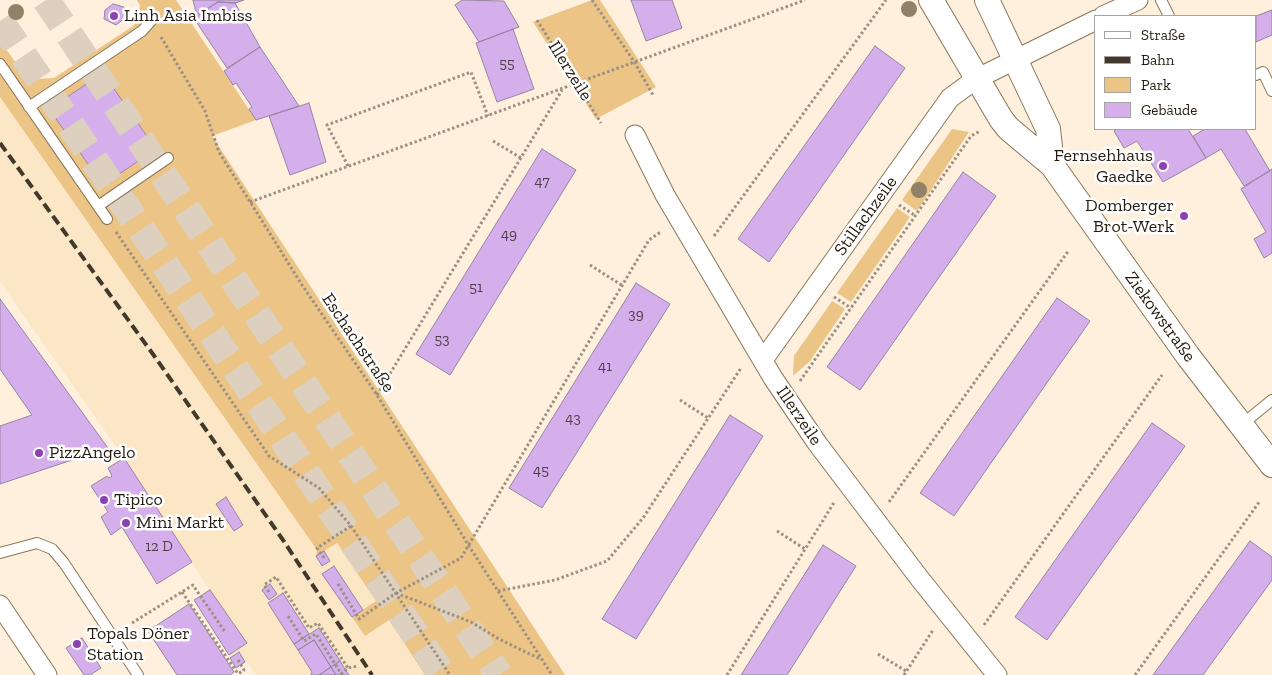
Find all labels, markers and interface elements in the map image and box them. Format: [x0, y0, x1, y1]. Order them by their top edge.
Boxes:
place label: Linh Asia Imbiss [124, 5, 252, 27]
marker: Linh Asia Imbiss [108, 10, 120, 22]
legend [1094, 15, 1257, 130]
text: Straße [1141, 26, 1185, 44]
street label: Illerzeile [543, 37, 597, 105]
text: Bahn [1141, 51, 1174, 69]
house number: 55 [499, 55, 515, 73]
text: Park [1141, 76, 1171, 94]
text: Gebäude [1141, 101, 1197, 119]
place label: Fernsehhaus Gaedke [1054, 145, 1153, 188]
marker: Fernsehhaus Gaedke [1157, 160, 1169, 172]
street label: Stillachzeile [830, 172, 902, 260]
house number: 47 [535, 173, 549, 191]
place label: Domberger Brot-Werk [1085, 195, 1174, 238]
marker: Domberger Brot-Werk [1178, 210, 1190, 222]
house number: 49 [501, 226, 517, 244]
street label: Ziekowstraße [1120, 268, 1200, 366]
house number: 51 [469, 279, 483, 297]
street label: Eschachstraße [317, 289, 399, 397]
house number: 39 [628, 306, 644, 324]
house number: 53 [434, 331, 450, 349]
house number: 41 [598, 358, 612, 376]
street label: Illerzeile [771, 382, 827, 450]
house number: 43 [565, 410, 581, 428]
place label: PizzAngelo [49, 442, 135, 464]
marker: PizzAngelo [33, 447, 45, 459]
house number: 45 [533, 462, 549, 480]
place label: Tipico [114, 489, 163, 511]
marker: Tipico [98, 494, 110, 506]
place label: Mini Markt [136, 512, 224, 534]
marker: Mini Markt [120, 517, 132, 529]
house number: 12 D [145, 538, 173, 556]
place label: Topals Döner Station [87, 623, 190, 666]
marker: Topals Döner Station [71, 638, 83, 650]

